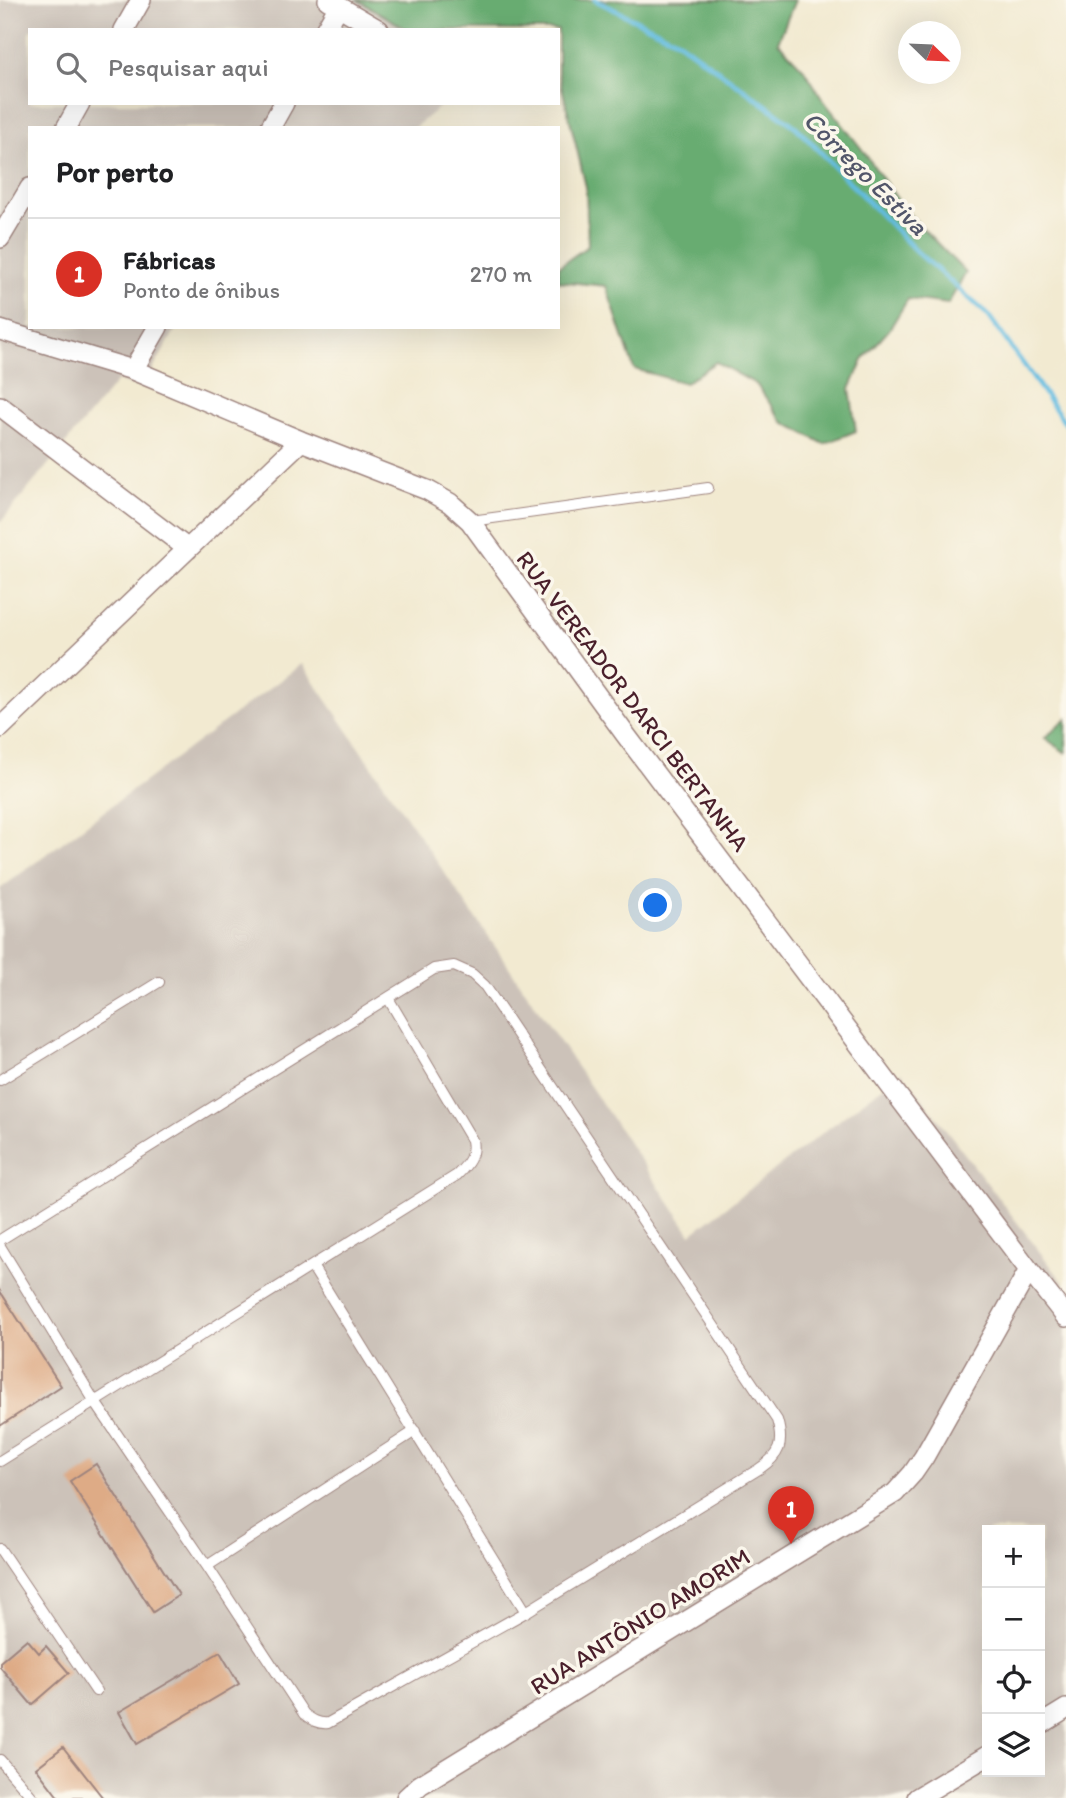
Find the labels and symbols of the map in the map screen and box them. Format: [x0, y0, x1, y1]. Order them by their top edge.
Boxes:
north arrow [898, 21, 961, 84]
water label: Córrego Estiva [797, 104, 935, 242]
street label: RUA VEREADOR DARCI BERTANHA [510, 545, 756, 857]
your location [638, 888, 672, 922]
pin: 1 [768, 1486, 814, 1544]
street label: RUA ANTÔNIO AMORIM [525, 1542, 755, 1700]

